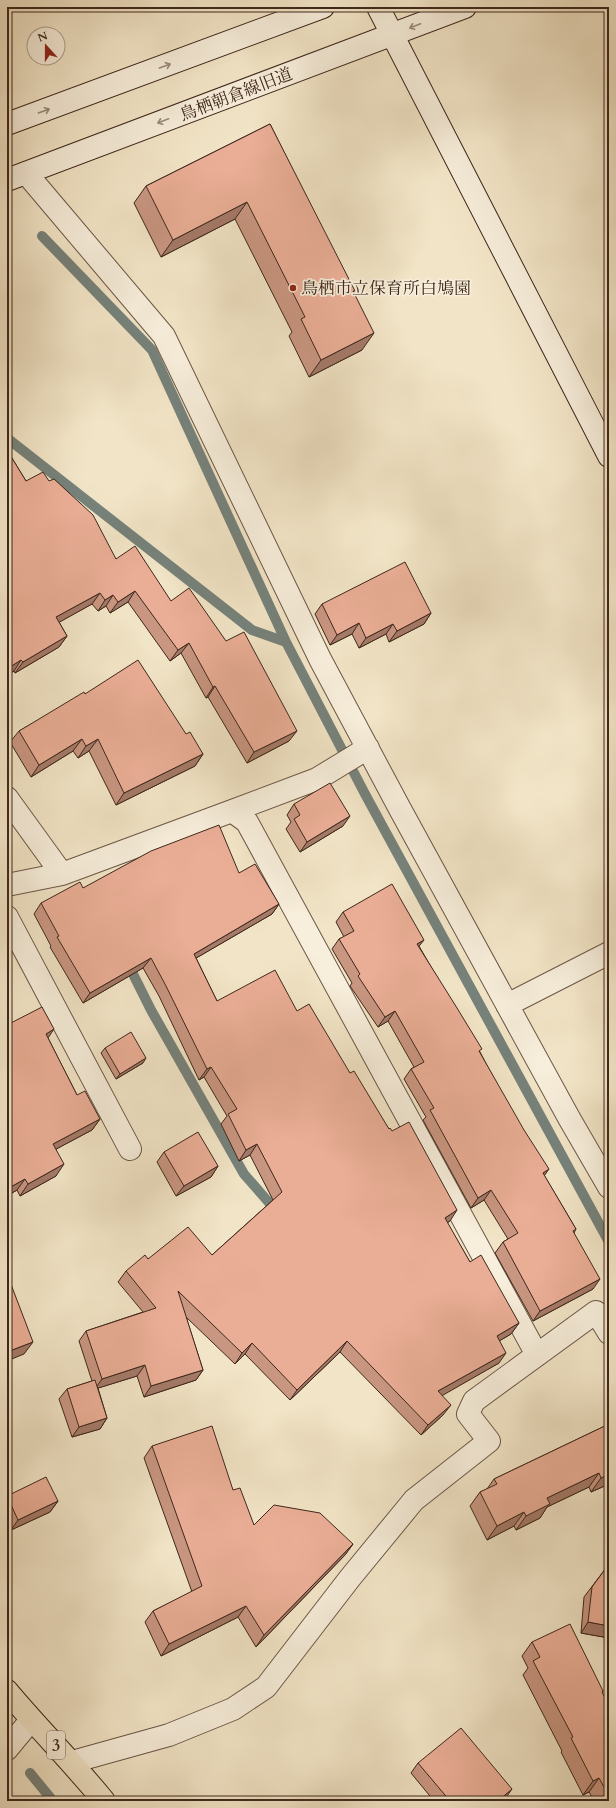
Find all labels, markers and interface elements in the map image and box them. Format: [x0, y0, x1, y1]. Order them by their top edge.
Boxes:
one-way arrow [410, 22, 422, 30]
north arrow [26, 26, 66, 66]
text: N [35, 28, 50, 46]
one-way arrow [159, 61, 171, 69]
street label: 鳥栖朝倉線旧道 [177, 62, 296, 127]
one-way arrow [37, 106, 49, 114]
one-way arrow [157, 118, 169, 126]
place label: 鳥栖市立保育所白鳩園 [301, 277, 471, 300]
marker: 鳥栖市立保育所白鳩園 [288, 283, 298, 293]
road number: 3 [47, 1731, 65, 1759]

